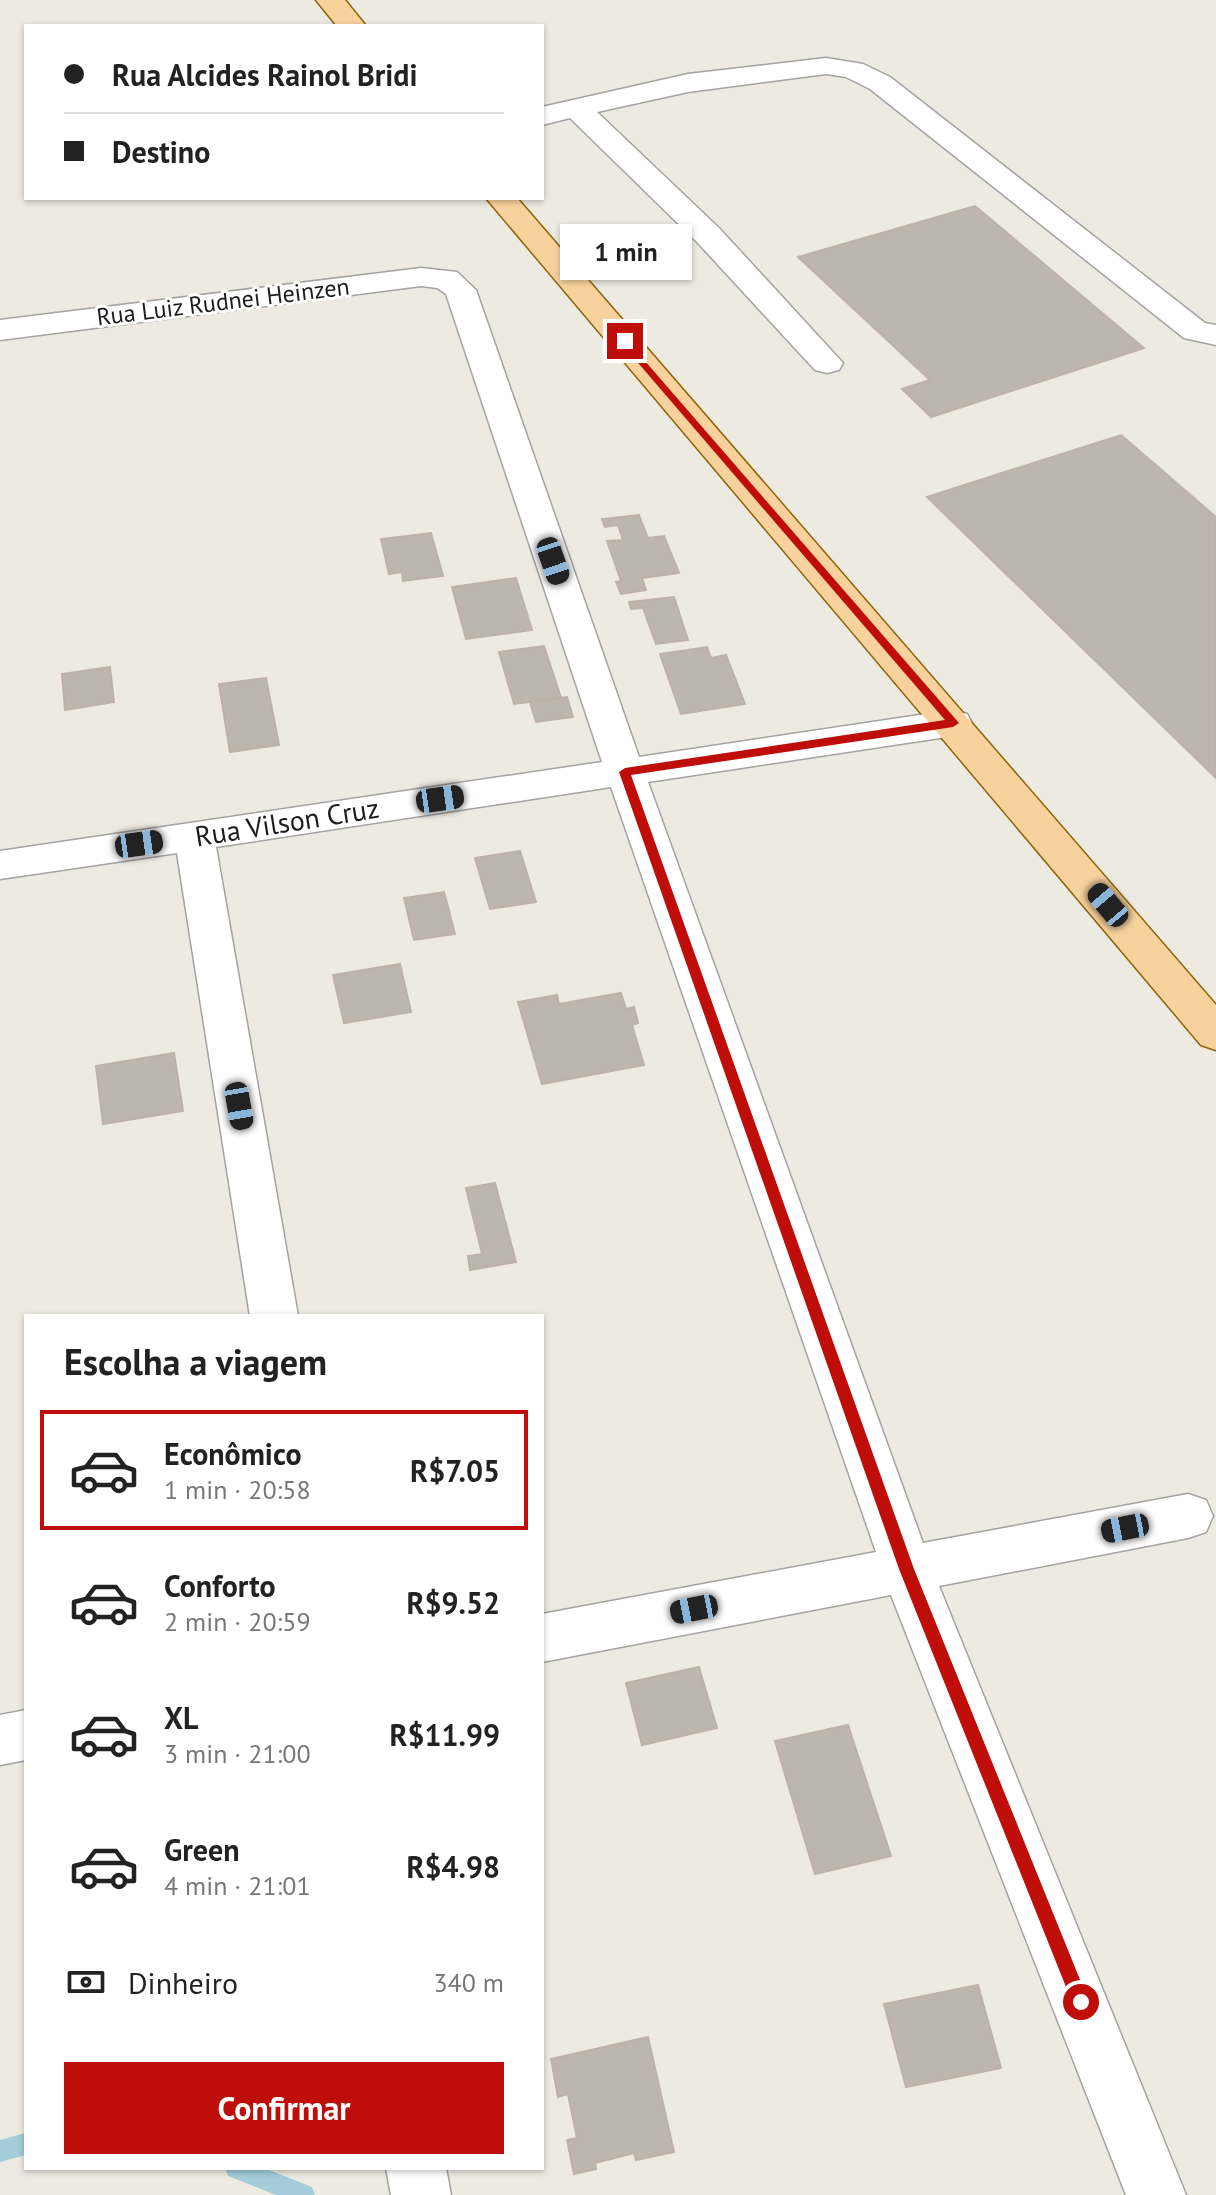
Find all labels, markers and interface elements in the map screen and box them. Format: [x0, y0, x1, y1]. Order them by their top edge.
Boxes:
text: Rua Alcides Rainol Bridi [112, 55, 418, 94]
text: Destino [112, 132, 210, 171]
callout: 1 min [559, 225, 691, 281]
text: 1 min [594, 235, 658, 268]
street label: Rua Luiz Rudnei Heinzen [95, 271, 351, 332]
route end [607, 323, 643, 359]
car [534, 534, 572, 588]
car [415, 784, 465, 814]
street label: Rua Vilson Cruz [192, 789, 382, 854]
car [114, 829, 164, 859]
car [1083, 879, 1133, 931]
car [223, 1080, 255, 1132]
text: Escolha a viagem [64, 1338, 327, 1385]
icon: car [68, 1434, 140, 1506]
text: Econômico [164, 1434, 302, 1473]
text: R$7.05 [410, 1451, 500, 1490]
text: 1 min · 20:58 [164, 1473, 311, 1506]
car [1099, 1512, 1151, 1544]
icon: car [68, 1566, 140, 1638]
text: Conforto [164, 1566, 276, 1605]
text: R$9.52 [407, 1583, 500, 1622]
car [668, 1593, 720, 1625]
text: 2 min · 20:59 [164, 1605, 311, 1638]
icon: car [68, 1698, 140, 1770]
text: XL [164, 1698, 198, 1737]
text: R$11.99 [390, 1715, 500, 1754]
text: 3 min · 21:00 [164, 1737, 311, 1770]
icon: car [68, 1830, 140, 1902]
text: Green [164, 1830, 239, 1869]
text: R$4.98 [407, 1847, 500, 1886]
text: 4 min · 21:01 [164, 1869, 311, 1902]
icon: cash [64, 1960, 108, 2004]
text: Dinheiro [128, 1963, 238, 2002]
text: 340 m [433, 1966, 504, 1999]
route start [1063, 1984, 1099, 2020]
button: Confirmar [64, 2062, 504, 2154]

